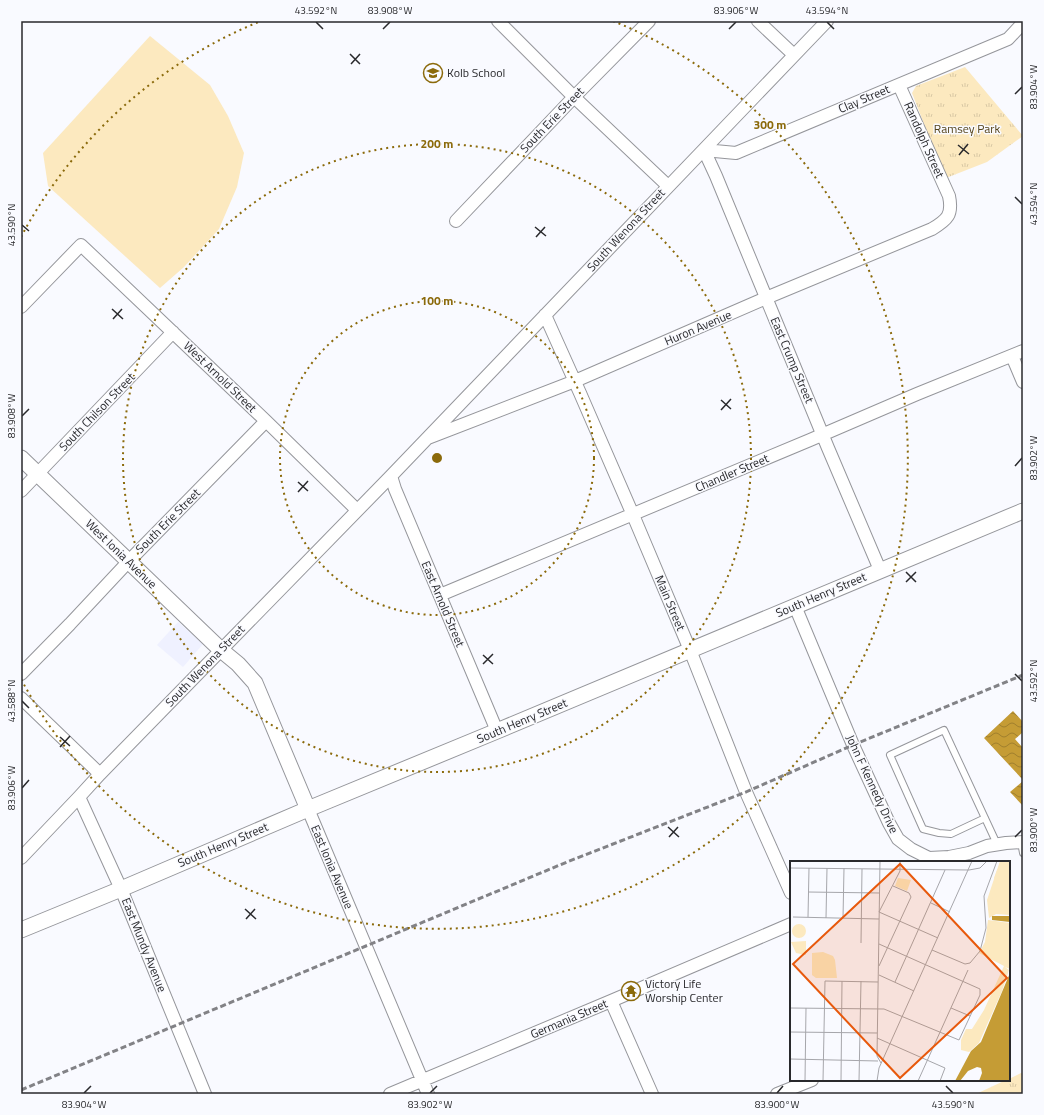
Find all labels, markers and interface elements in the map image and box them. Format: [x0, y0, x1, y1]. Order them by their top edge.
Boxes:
text: 43.592°N [295, 3, 337, 18]
text: 83.908°W [368, 3, 412, 18]
text: 83.906°W [714, 3, 758, 18]
text: 43.594°N [806, 3, 848, 18]
school or university icon: Kolb School [422, 62, 444, 84]
place label: Kolb School [447, 63, 505, 82]
text: 83.904°W [1026, 65, 1041, 109]
street label: Clay Street [835, 79, 893, 118]
street label: South Erie Street [515, 82, 589, 157]
street label: Randolph Street [899, 99, 950, 182]
text: 300 m [754, 115, 786, 134]
park label: Ramsey Park [934, 119, 1000, 138]
text: 200 m [421, 134, 453, 153]
street label: South Wenona Street [582, 183, 670, 276]
text: 43.594°N [1026, 183, 1041, 225]
text: 43.590°N [4, 204, 19, 246]
text: 100 m [421, 291, 453, 310]
street label: Huron Avenue [661, 305, 734, 350]
street label: East Crump Street [766, 314, 819, 407]
street label: West Arnold Street [179, 337, 262, 417]
street label: South Chilson Street [54, 368, 140, 455]
text: 83.908°W [4, 394, 19, 438]
text: 83.902°W [1026, 436, 1041, 480]
street label: Chandler Street [692, 448, 772, 497]
centre of rings [430, 451, 444, 465]
street label: South Erie Street [131, 483, 205, 558]
street label: West Ionia Avenue [81, 514, 162, 593]
street label: East Arnold Street [417, 558, 470, 651]
street label: South Henry Street [773, 567, 870, 622]
street label: Main Street [650, 572, 691, 634]
street label: South Wenona Street [160, 620, 249, 711]
text: 43.592°N [1026, 660, 1041, 702]
text: 43.588°N [4, 680, 19, 722]
street label: South Henry Street [474, 693, 571, 748]
street label: John F Kennedy Drive [841, 731, 904, 836]
text: 83.906°W [4, 766, 19, 810]
text: 83.900°W [1026, 808, 1041, 852]
street label: South Henry Street [175, 817, 272, 872]
street label: East Ionia Avenue [306, 822, 359, 912]
inset map [790, 861, 1010, 1081]
street label: East Mundy Avenue [117, 895, 172, 995]
place label: Victory Life Worship Center [645, 974, 723, 1007]
temple icon: Victory Life Worship Center [620, 980, 642, 1002]
street label: Germania Street [527, 993, 611, 1043]
text: 83.904°W [62, 1097, 106, 1112]
text: 83.902°W [408, 1097, 452, 1112]
text: 83.900°W [755, 1097, 799, 1112]
text: 43.590°N [932, 1097, 974, 1112]

